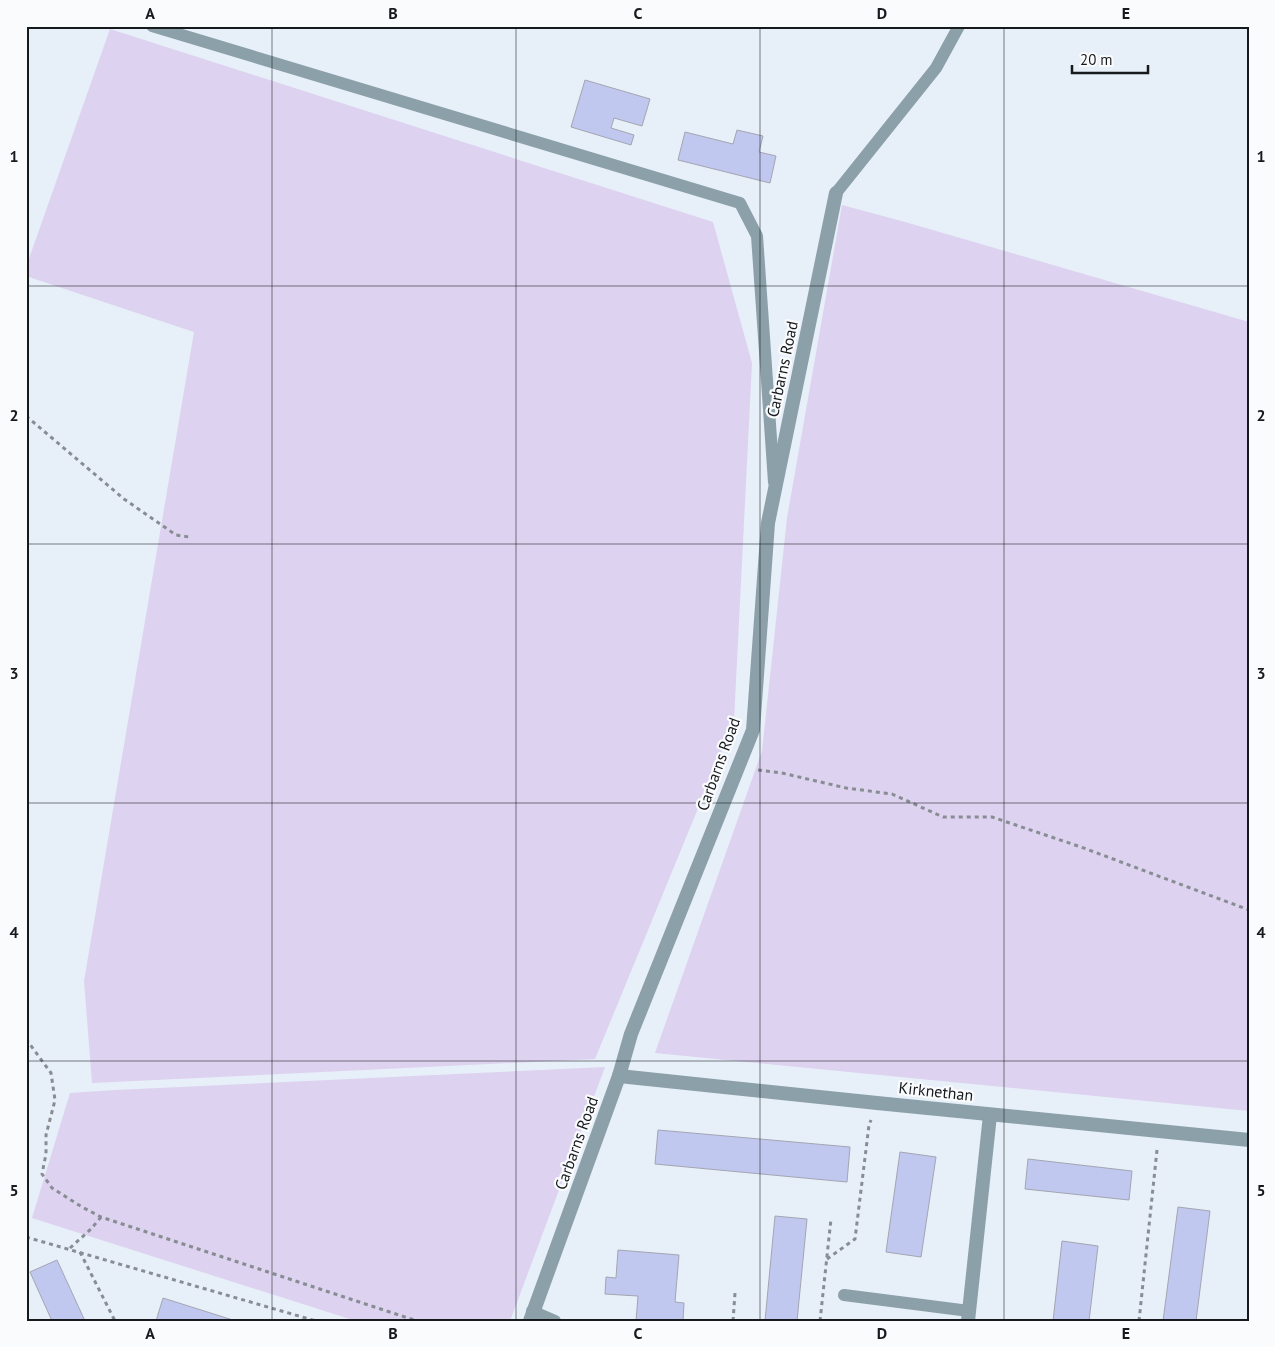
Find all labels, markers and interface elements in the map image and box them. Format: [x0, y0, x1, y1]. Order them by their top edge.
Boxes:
text: A [145, 3, 155, 23]
text: B [388, 3, 398, 23]
text: C [634, 3, 643, 23]
text: D [877, 3, 887, 23]
text: E [1122, 3, 1130, 23]
scale bar [1072, 42, 1149, 74]
text: 20 m [1080, 50, 1113, 69]
text: 1 [9, 146, 19, 166]
text: 1 [1256, 146, 1266, 166]
street label: Carbarns Road [762, 319, 802, 419]
text: 2 [9, 405, 19, 425]
text: 2 [1256, 405, 1266, 425]
text: 3 [9, 663, 19, 683]
text: 3 [1256, 663, 1266, 683]
street label: Carbarns Road [692, 715, 744, 813]
text: 4 [9, 922, 19, 942]
text: 4 [1256, 922, 1266, 942]
street label: Kirknethan [898, 1077, 974, 1105]
street label: Carbarns Road [550, 1094, 602, 1192]
text: 5 [9, 1180, 19, 1200]
text: 5 [1256, 1180, 1266, 1200]
text: A [145, 1323, 155, 1343]
text: B [388, 1323, 398, 1343]
text: C [634, 1323, 643, 1343]
text: D [877, 1323, 887, 1343]
text: E [1122, 1323, 1130, 1343]

